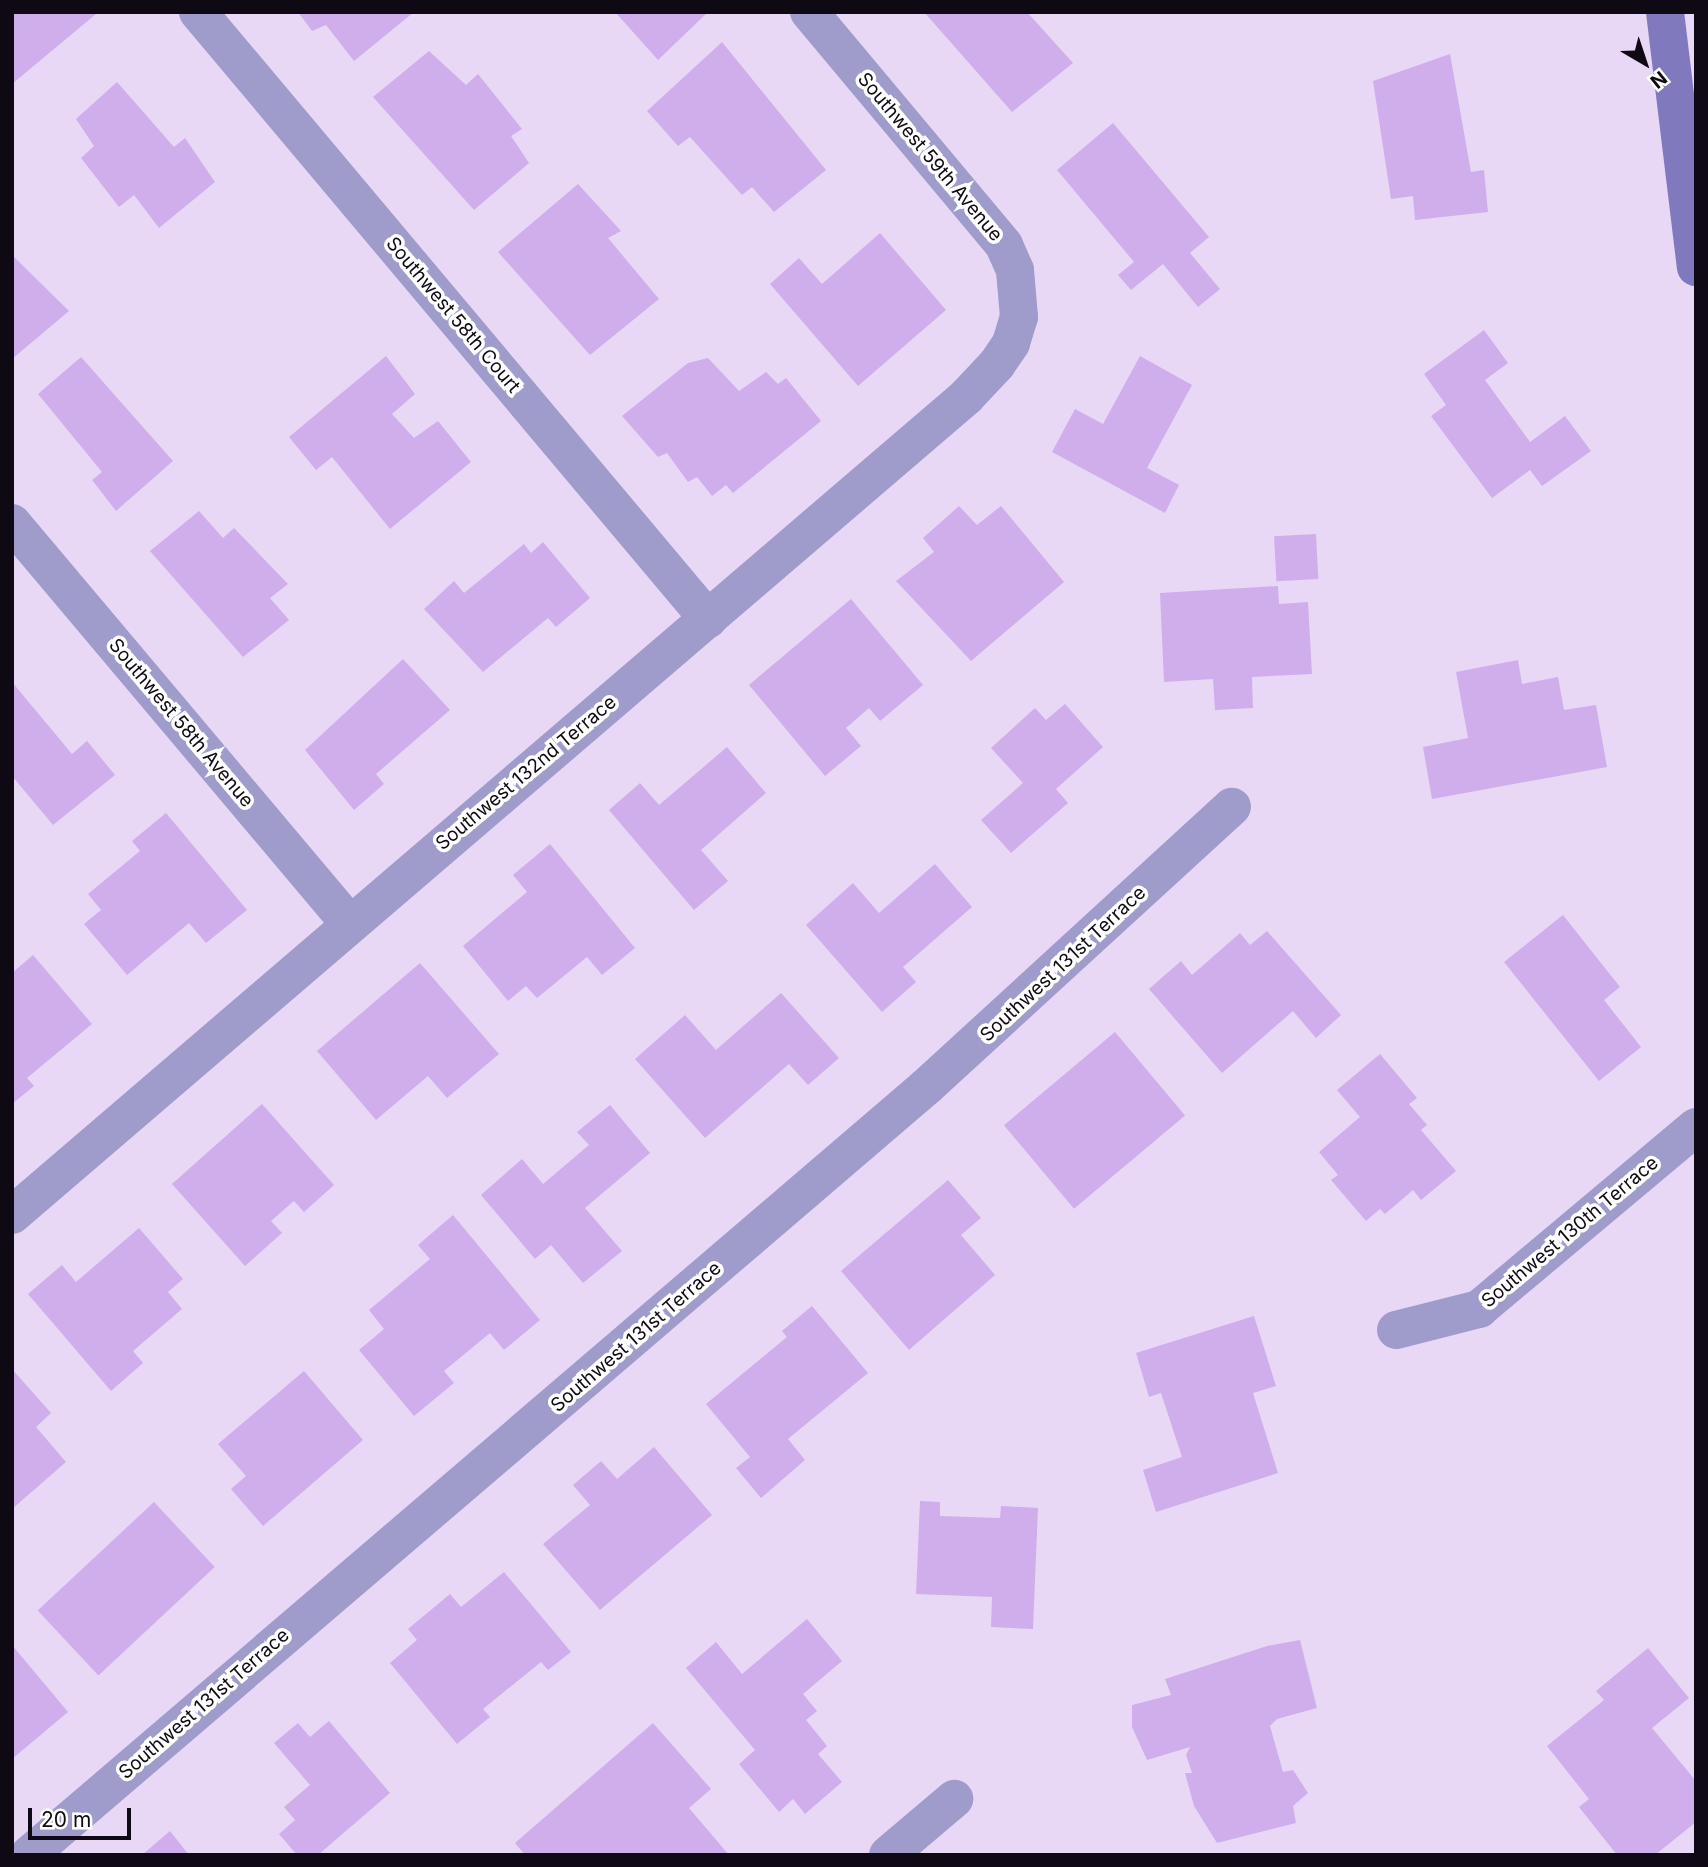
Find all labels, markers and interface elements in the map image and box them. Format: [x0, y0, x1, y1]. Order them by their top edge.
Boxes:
north arrow [1610, 28, 1680, 98]
text: N [1646, 66, 1671, 93]
street label: Southwest 59th Avenue [853, 68, 1007, 246]
street label: Southwest 58th Court [381, 232, 525, 398]
street label: Southwest 58th Avenue [104, 634, 258, 812]
street label: Southwest 132nd Terrace [431, 691, 621, 855]
street label: Southwest 131st Terrace [976, 881, 1150, 1047]
street label: Southwest 130th Terrace [1477, 1151, 1663, 1313]
street label: Southwest 131st Terrace [546, 1257, 726, 1417]
street label: Southwest 131st Terrace [114, 1624, 294, 1784]
scale bar [32, 1794, 135, 1838]
text: 20 m [41, 1807, 91, 1832]

